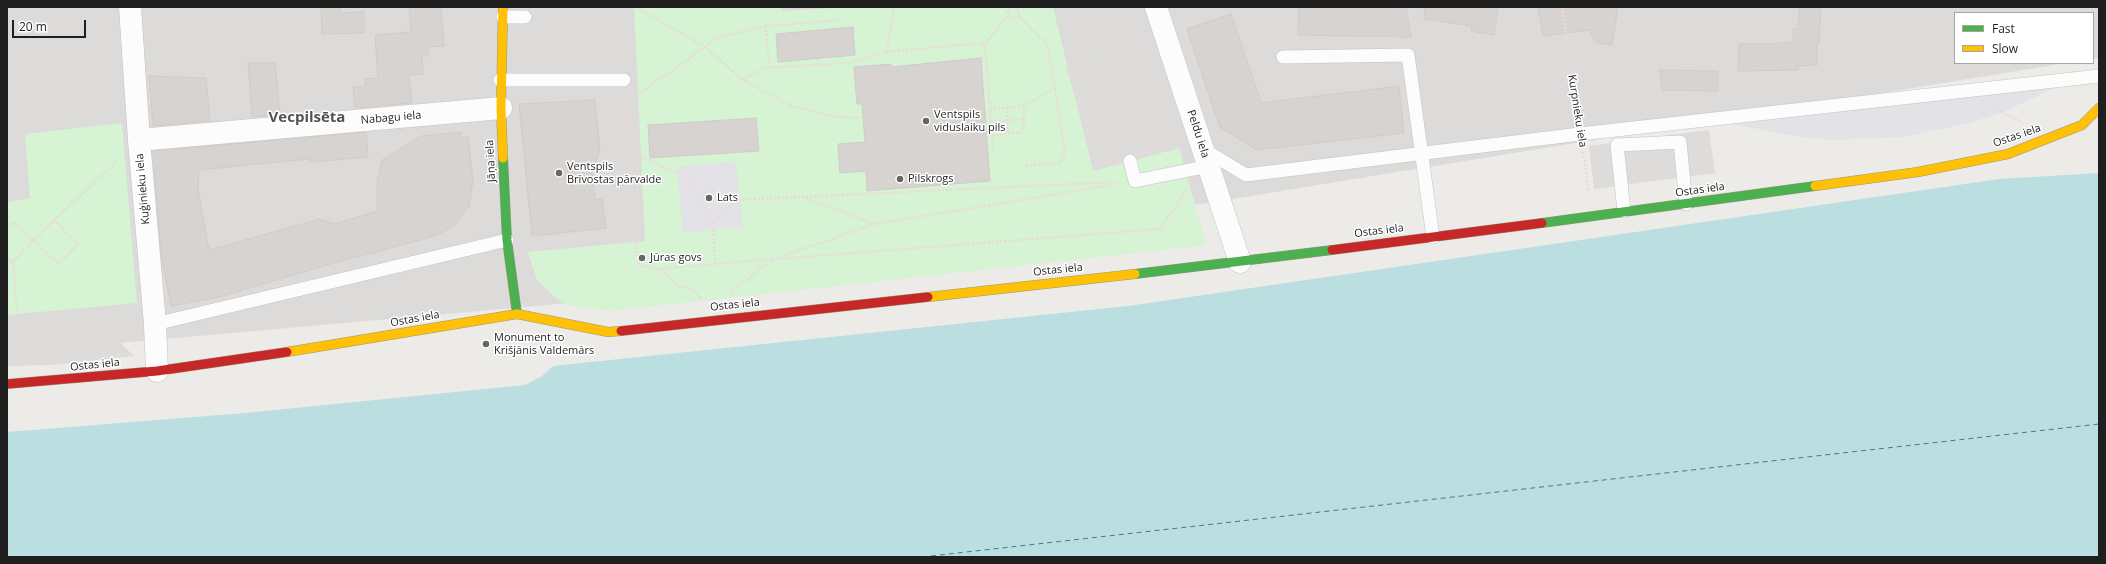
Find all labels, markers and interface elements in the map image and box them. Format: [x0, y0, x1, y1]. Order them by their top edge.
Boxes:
scale bar [14, 12, 88, 38]
legend [1954, 12, 2094, 64]
text: 20 m [19, 18, 47, 35]
text: Fast [1992, 20, 2015, 37]
text: Slow [1992, 40, 2018, 57]
street label: Kurpnieku iela [1565, 74, 1589, 148]
place label: Ventspils viduslaiku pils [934, 108, 1006, 134]
street label: Peldu iela [1184, 108, 1212, 160]
district label: Vecpilsēta [269, 109, 345, 127]
street label: Nabagu iela [360, 109, 422, 127]
marker: Ventspils viduslaiku pils [921, 116, 931, 126]
street label: Ostas iela [1991, 122, 2043, 150]
street label: Jāņa iela [483, 139, 499, 183]
street label: Kuģinieku iela [133, 153, 153, 225]
place label: Ventspils Brīvostas pārvalde [567, 160, 661, 186]
marker: Ventspils Brīvostas pārvalde [554, 168, 564, 178]
place label: Pilskrogs [908, 172, 954, 186]
marker: Pilskrogs [895, 174, 905, 184]
street label: Ostas iela [1674, 180, 1726, 200]
place label: Lats [717, 191, 738, 205]
marker: Lats [704, 193, 714, 203]
street label: Ostas iela [1353, 221, 1405, 241]
place label: Jūras govs [650, 251, 702, 265]
marker: Jūras govs [637, 253, 647, 263]
street label: Ostas iela [1033, 261, 1083, 279]
street label: Ostas iela [710, 296, 760, 314]
street label: Ostas iela [389, 308, 441, 330]
place label: Monument to Krišjānis Valdemārs [494, 331, 594, 357]
marker: Monument to Krišjānis Valdemārs [481, 339, 491, 349]
street label: Ostas iela [70, 356, 120, 374]

